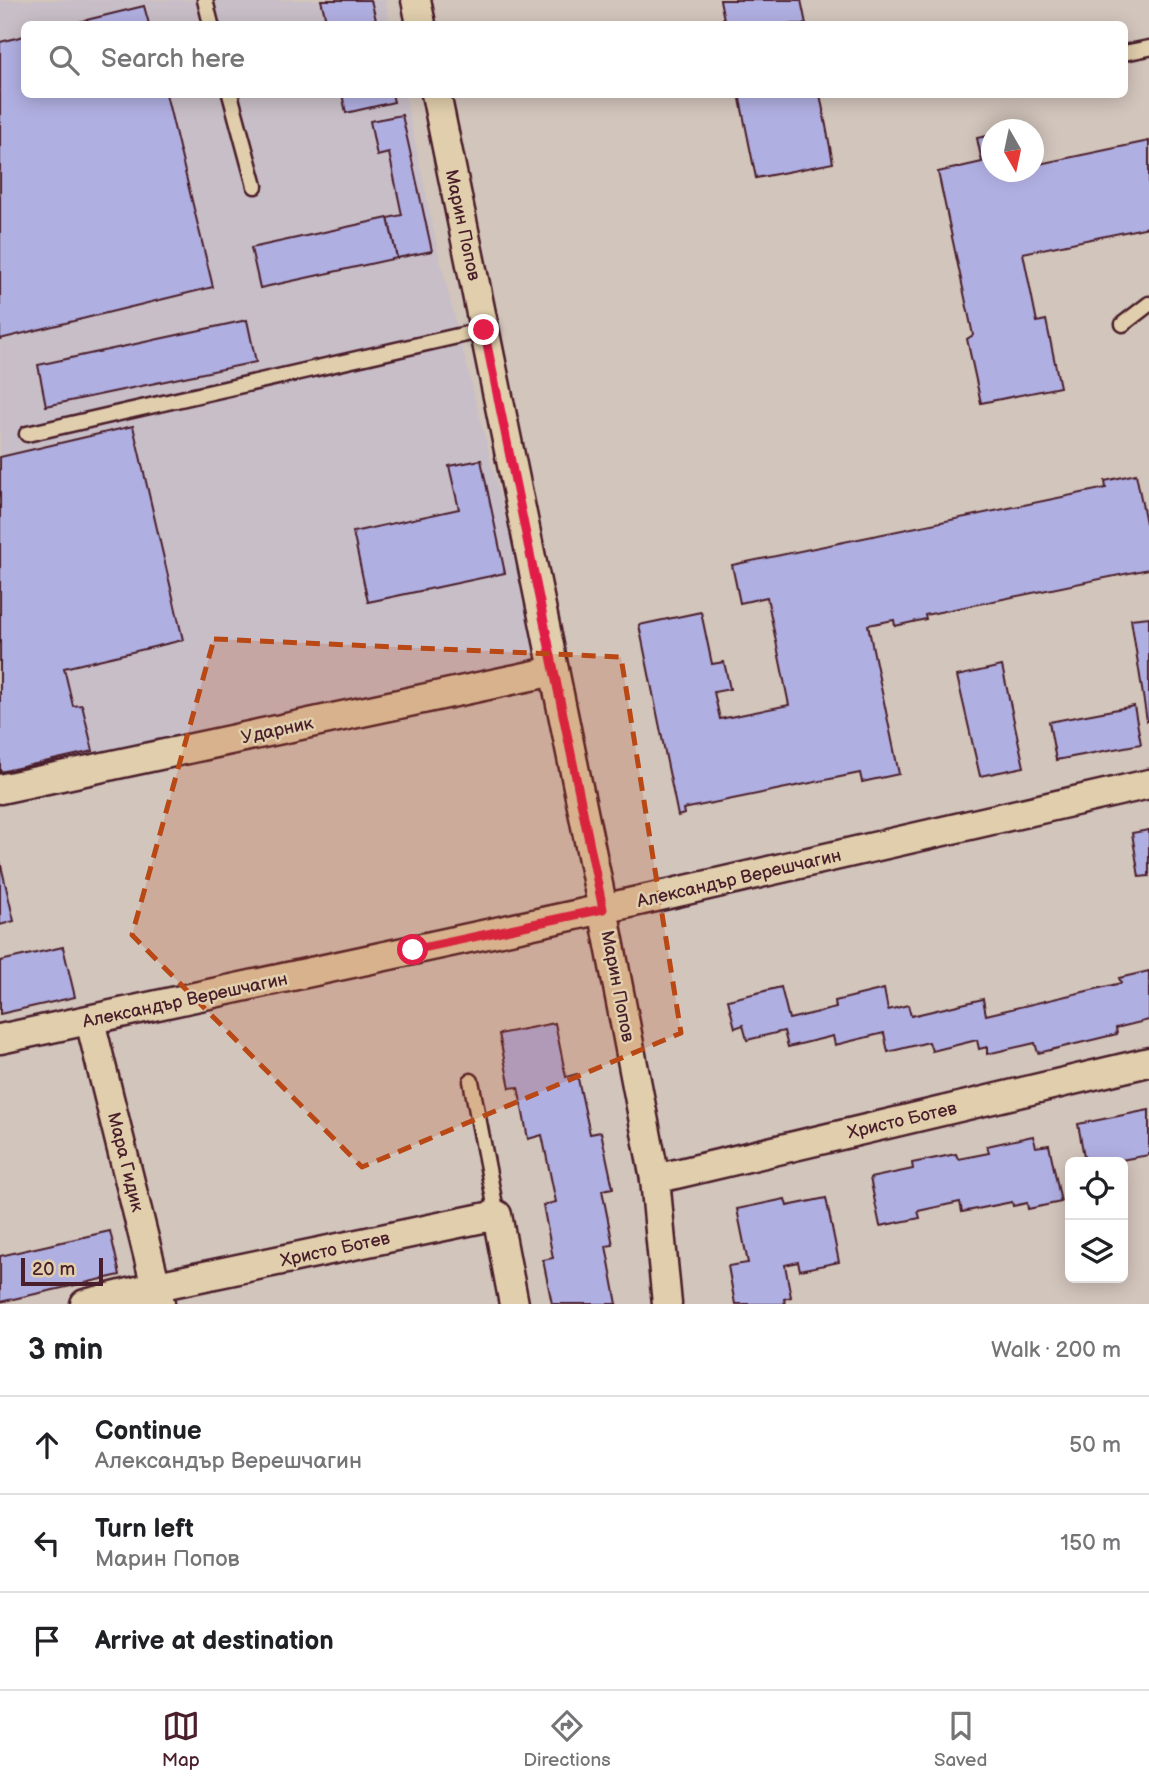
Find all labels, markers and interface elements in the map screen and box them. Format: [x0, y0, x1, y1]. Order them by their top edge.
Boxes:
search box [21, 21, 1128, 98]
icon: search [45, 41, 83, 79]
text: Search here [101, 44, 245, 75]
north arrow [981, 119, 1044, 182]
street label: Марин Попов [440, 168, 485, 283]
route end [468, 314, 499, 345]
street label: Ударник [239, 713, 316, 748]
street label: Александър Верешчагин [634, 845, 843, 912]
street label: Марин Попов [596, 929, 639, 1044]
route start [397, 934, 428, 965]
street label: Александър Верешчагин [80, 968, 289, 1033]
street label: Христо Ботев [845, 1098, 959, 1143]
street label: Мара Гидик [103, 1110, 148, 1214]
map controls [1065, 1157, 1128, 1283]
button: locate [1065, 1157, 1128, 1220]
button: layers [1065, 1220, 1128, 1283]
street label: Христо Ботев [278, 1228, 392, 1271]
scale bar [21, 1255, 103, 1287]
text: 20 m [32, 1258, 75, 1281]
text: 3 min [28, 1332, 103, 1368]
text: Walk · 200 m [991, 1336, 1121, 1364]
text: Continue [95, 1416, 202, 1447]
icon: ahead [28, 1426, 66, 1464]
text: 50 m [1069, 1431, 1121, 1459]
text: Александър Верешчагин [95, 1447, 362, 1475]
text: Turn left [95, 1514, 194, 1545]
icon: left [28, 1524, 66, 1562]
text: 150 m [1060, 1529, 1121, 1557]
text: Марин Попов [95, 1545, 239, 1573]
icon: arrive [28, 1622, 66, 1660]
text: Arrive at destination [95, 1626, 334, 1657]
tab: Map [162, 1707, 200, 1772]
tab: Directions [523, 1707, 611, 1772]
tab: Saved [934, 1707, 987, 1772]

